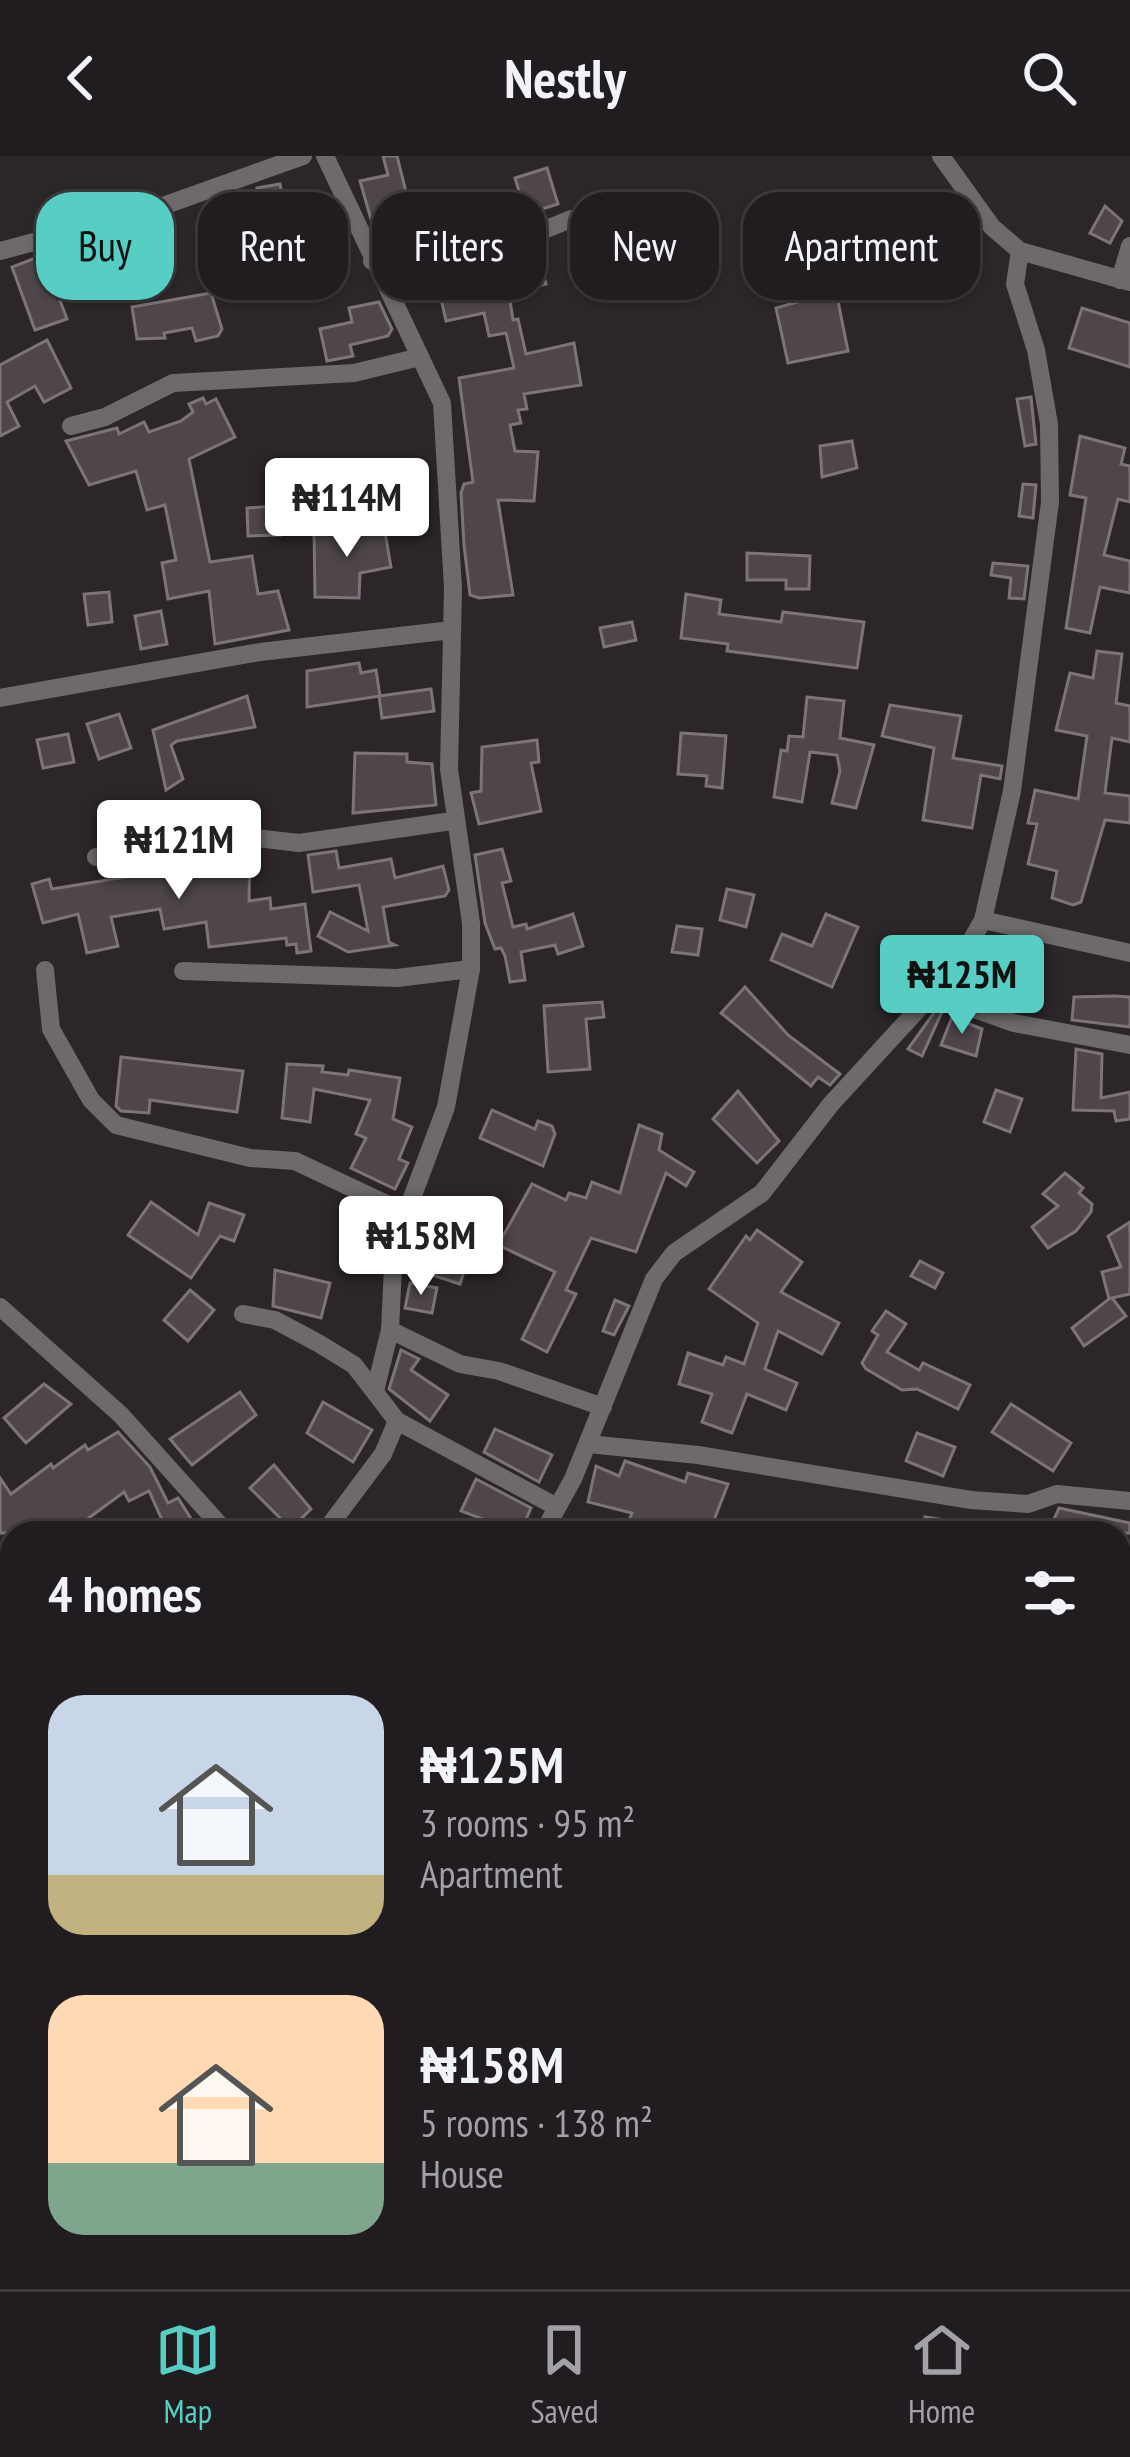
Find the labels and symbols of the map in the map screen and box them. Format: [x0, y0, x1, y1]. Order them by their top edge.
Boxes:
pin: ₦114M [263, 458, 431, 560]
pin: ₦121M [95, 800, 263, 902]
pin: ₦125M [878, 935, 1046, 1037]
pin: ₦158M [337, 1196, 505, 1298]

